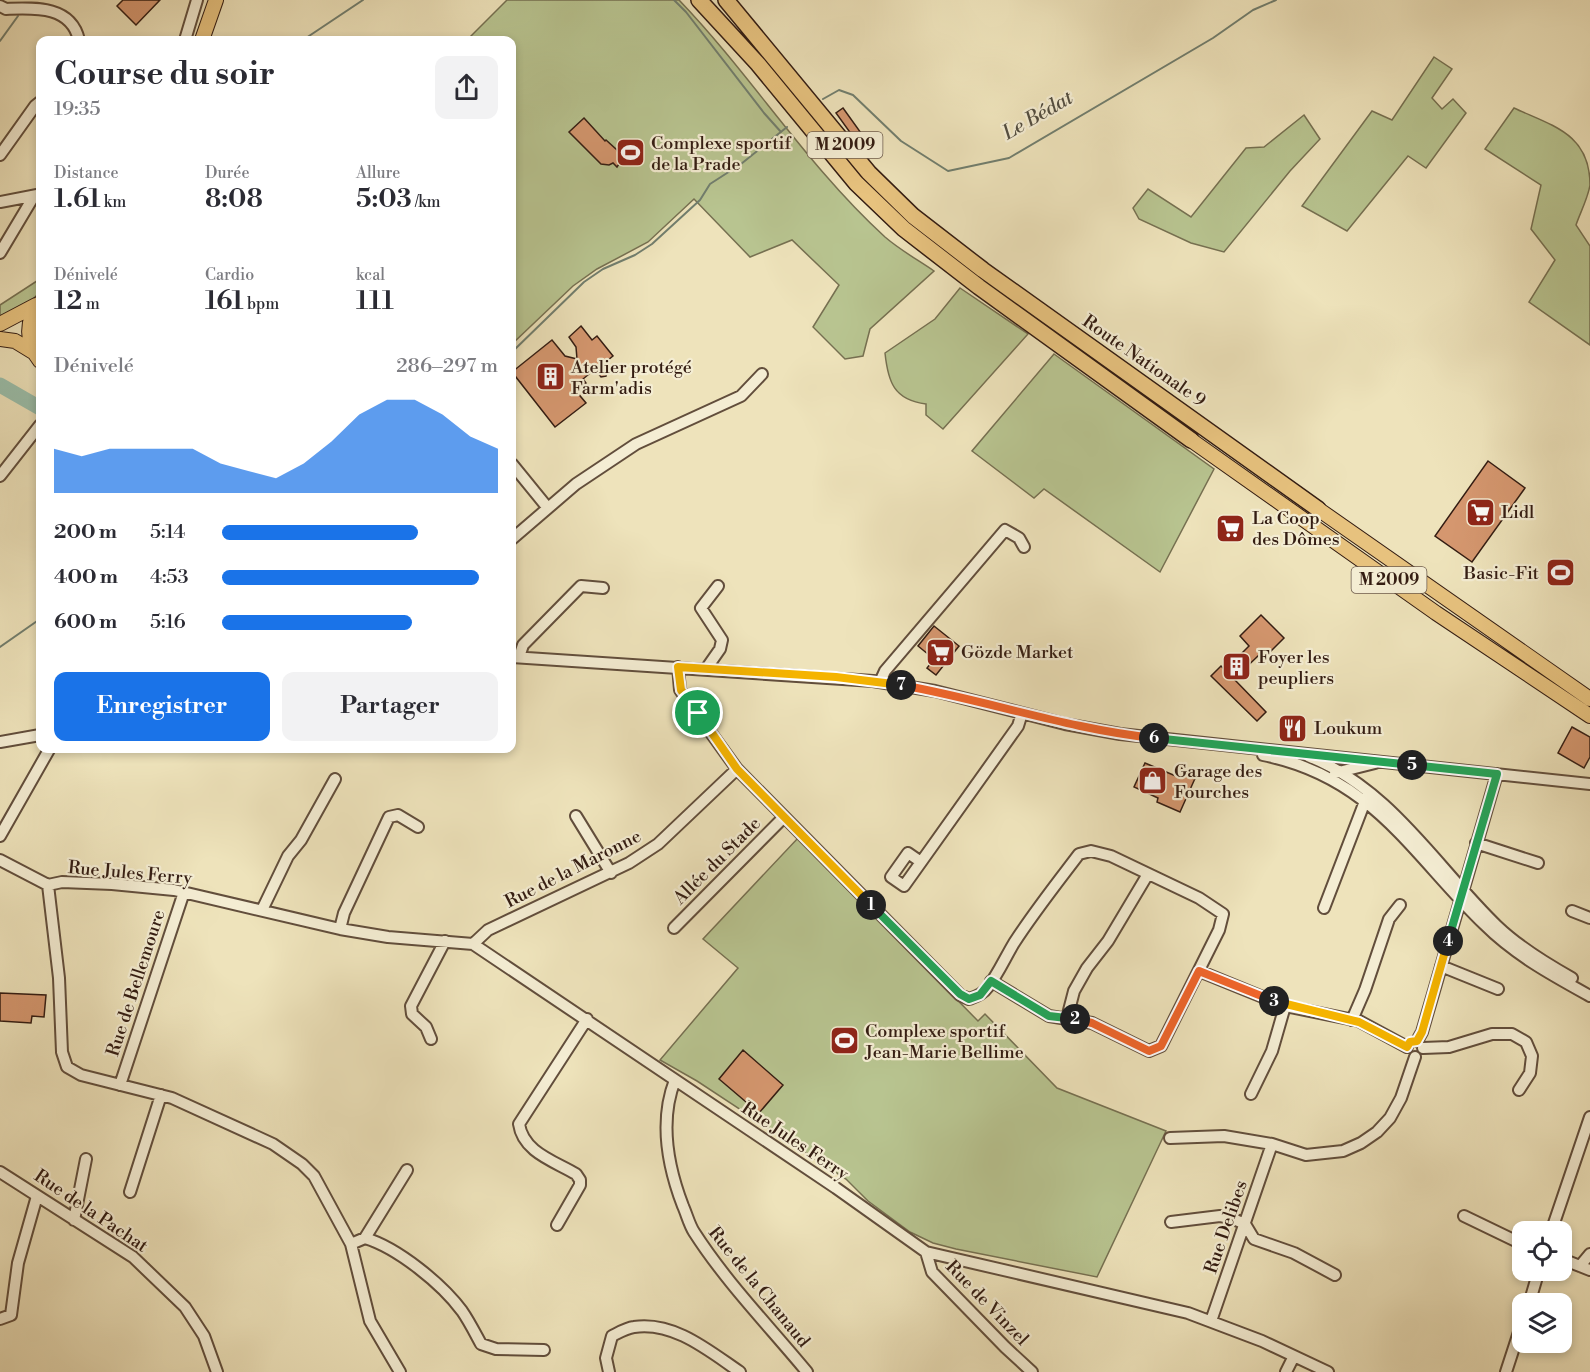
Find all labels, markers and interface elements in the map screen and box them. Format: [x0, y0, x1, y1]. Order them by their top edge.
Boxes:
text: Course du soir [54, 54, 275, 95]
button: share [435, 56, 498, 119]
water label: Le Bédat [998, 86, 1078, 147]
text: 19:35 [54, 97, 101, 122]
place label: Complexe sportif de la Prade [651, 132, 792, 176]
road number: M 2009 [808, 132, 882, 158]
sports icon: Complexe sportif de la Prade [614, 137, 646, 169]
text: Distance [54, 163, 119, 183]
text: Durée [205, 163, 250, 183]
text: Allure [356, 163, 400, 183]
text: 1.61 [54, 183, 101, 215]
text: 8:08 [205, 183, 263, 215]
text: 5:03 [356, 183, 412, 215]
text: km [101, 192, 126, 212]
text: /km [412, 192, 441, 212]
text: Dénivelé [54, 265, 118, 285]
text: Cardio [205, 265, 254, 285]
text: kcal [356, 265, 385, 285]
text: 12 [54, 285, 82, 317]
text: 161 [205, 285, 244, 317]
text: 111 [356, 285, 394, 317]
text: m [82, 294, 100, 314]
text: bpm [244, 294, 279, 314]
street label: Route Nationale 9 [1078, 310, 1210, 412]
text: Dénivelé [54, 354, 134, 379]
text: 286–297 m [396, 354, 498, 379]
place label: Atelier protégé Farm'adis [570, 356, 692, 400]
building icon: Atelier protégé Farm'adis [534, 361, 566, 393]
supermarket icon: Lidl [1464, 496, 1496, 528]
place label: Lidl [1501, 501, 1535, 524]
place label: La Coop des Dômes [1252, 507, 1340, 551]
supermarket icon: La Coop des Dômes [1215, 512, 1247, 544]
text: 200 m [54, 520, 117, 545]
text: 5:14 [150, 520, 185, 545]
sports icon: Basic-Fit [1544, 557, 1576, 589]
place label: Basic-Fit [1462, 562, 1540, 585]
text: 400 m [54, 565, 118, 590]
text: 4:53 [150, 565, 188, 590]
road number: M 2009 [1352, 567, 1426, 593]
text: 600 m [54, 610, 117, 635]
text: 5:16 [150, 610, 186, 635]
supermarket icon: Gözde Market [924, 636, 956, 668]
place label: Gözde Market [961, 641, 1074, 664]
place label: Foyer les peupliers [1258, 646, 1334, 690]
building icon: Foyer les peupliers [1221, 651, 1253, 683]
pin: 7 [886, 670, 916, 700]
button: Enregistrer [54, 672, 270, 741]
button: Partager [282, 672, 498, 741]
text: 7 [896, 675, 906, 695]
pin [672, 687, 723, 738]
icon: arrive [681, 696, 714, 729]
restaurant icon: Loukum [1277, 712, 1309, 744]
place label: Loukum [1314, 717, 1382, 740]
pin: 6 [1139, 723, 1169, 753]
text: 6 [1149, 728, 1159, 748]
pin: 5 [1397, 750, 1427, 780]
text: 5 [1407, 755, 1417, 775]
place label: Garage des Fourches [1174, 760, 1262, 804]
shop icon: Garage des Fourches [1137, 765, 1169, 797]
street label: Allée du Stade [668, 812, 766, 910]
street label: Rue de la Maronne [501, 825, 645, 913]
street label: Rue Jules Ferry [67, 856, 193, 890]
pin: 1 [856, 890, 886, 920]
text: 1 [867, 895, 875, 915]
street label: Rue de Bellemoure [101, 907, 171, 1059]
pin: 4 [1433, 926, 1463, 956]
text: 4 [1443, 931, 1453, 951]
pin: 3 [1259, 986, 1289, 1016]
text: 3 [1269, 991, 1279, 1011]
pin: 2 [1060, 1004, 1090, 1034]
text: 2 [1070, 1009, 1080, 1029]
place label: Complexe sportif Jean-Marie Bellime [864, 1020, 1024, 1064]
sports icon: Complexe sportif Jean-Marie Bellime [828, 1025, 860, 1057]
street label: Rue Jules Ferry [737, 1097, 853, 1185]
street label: Rue de la Pachat [30, 1164, 153, 1258]
street label: Rue Delibes [1199, 1177, 1253, 1277]
map controls [1512, 1221, 1572, 1353]
button: locate [1512, 1221, 1572, 1281]
street label: Rue de la Chanaud [703, 1222, 815, 1353]
street label: Rue de Vinzel [940, 1255, 1034, 1351]
button: layers [1512, 1293, 1572, 1353]

